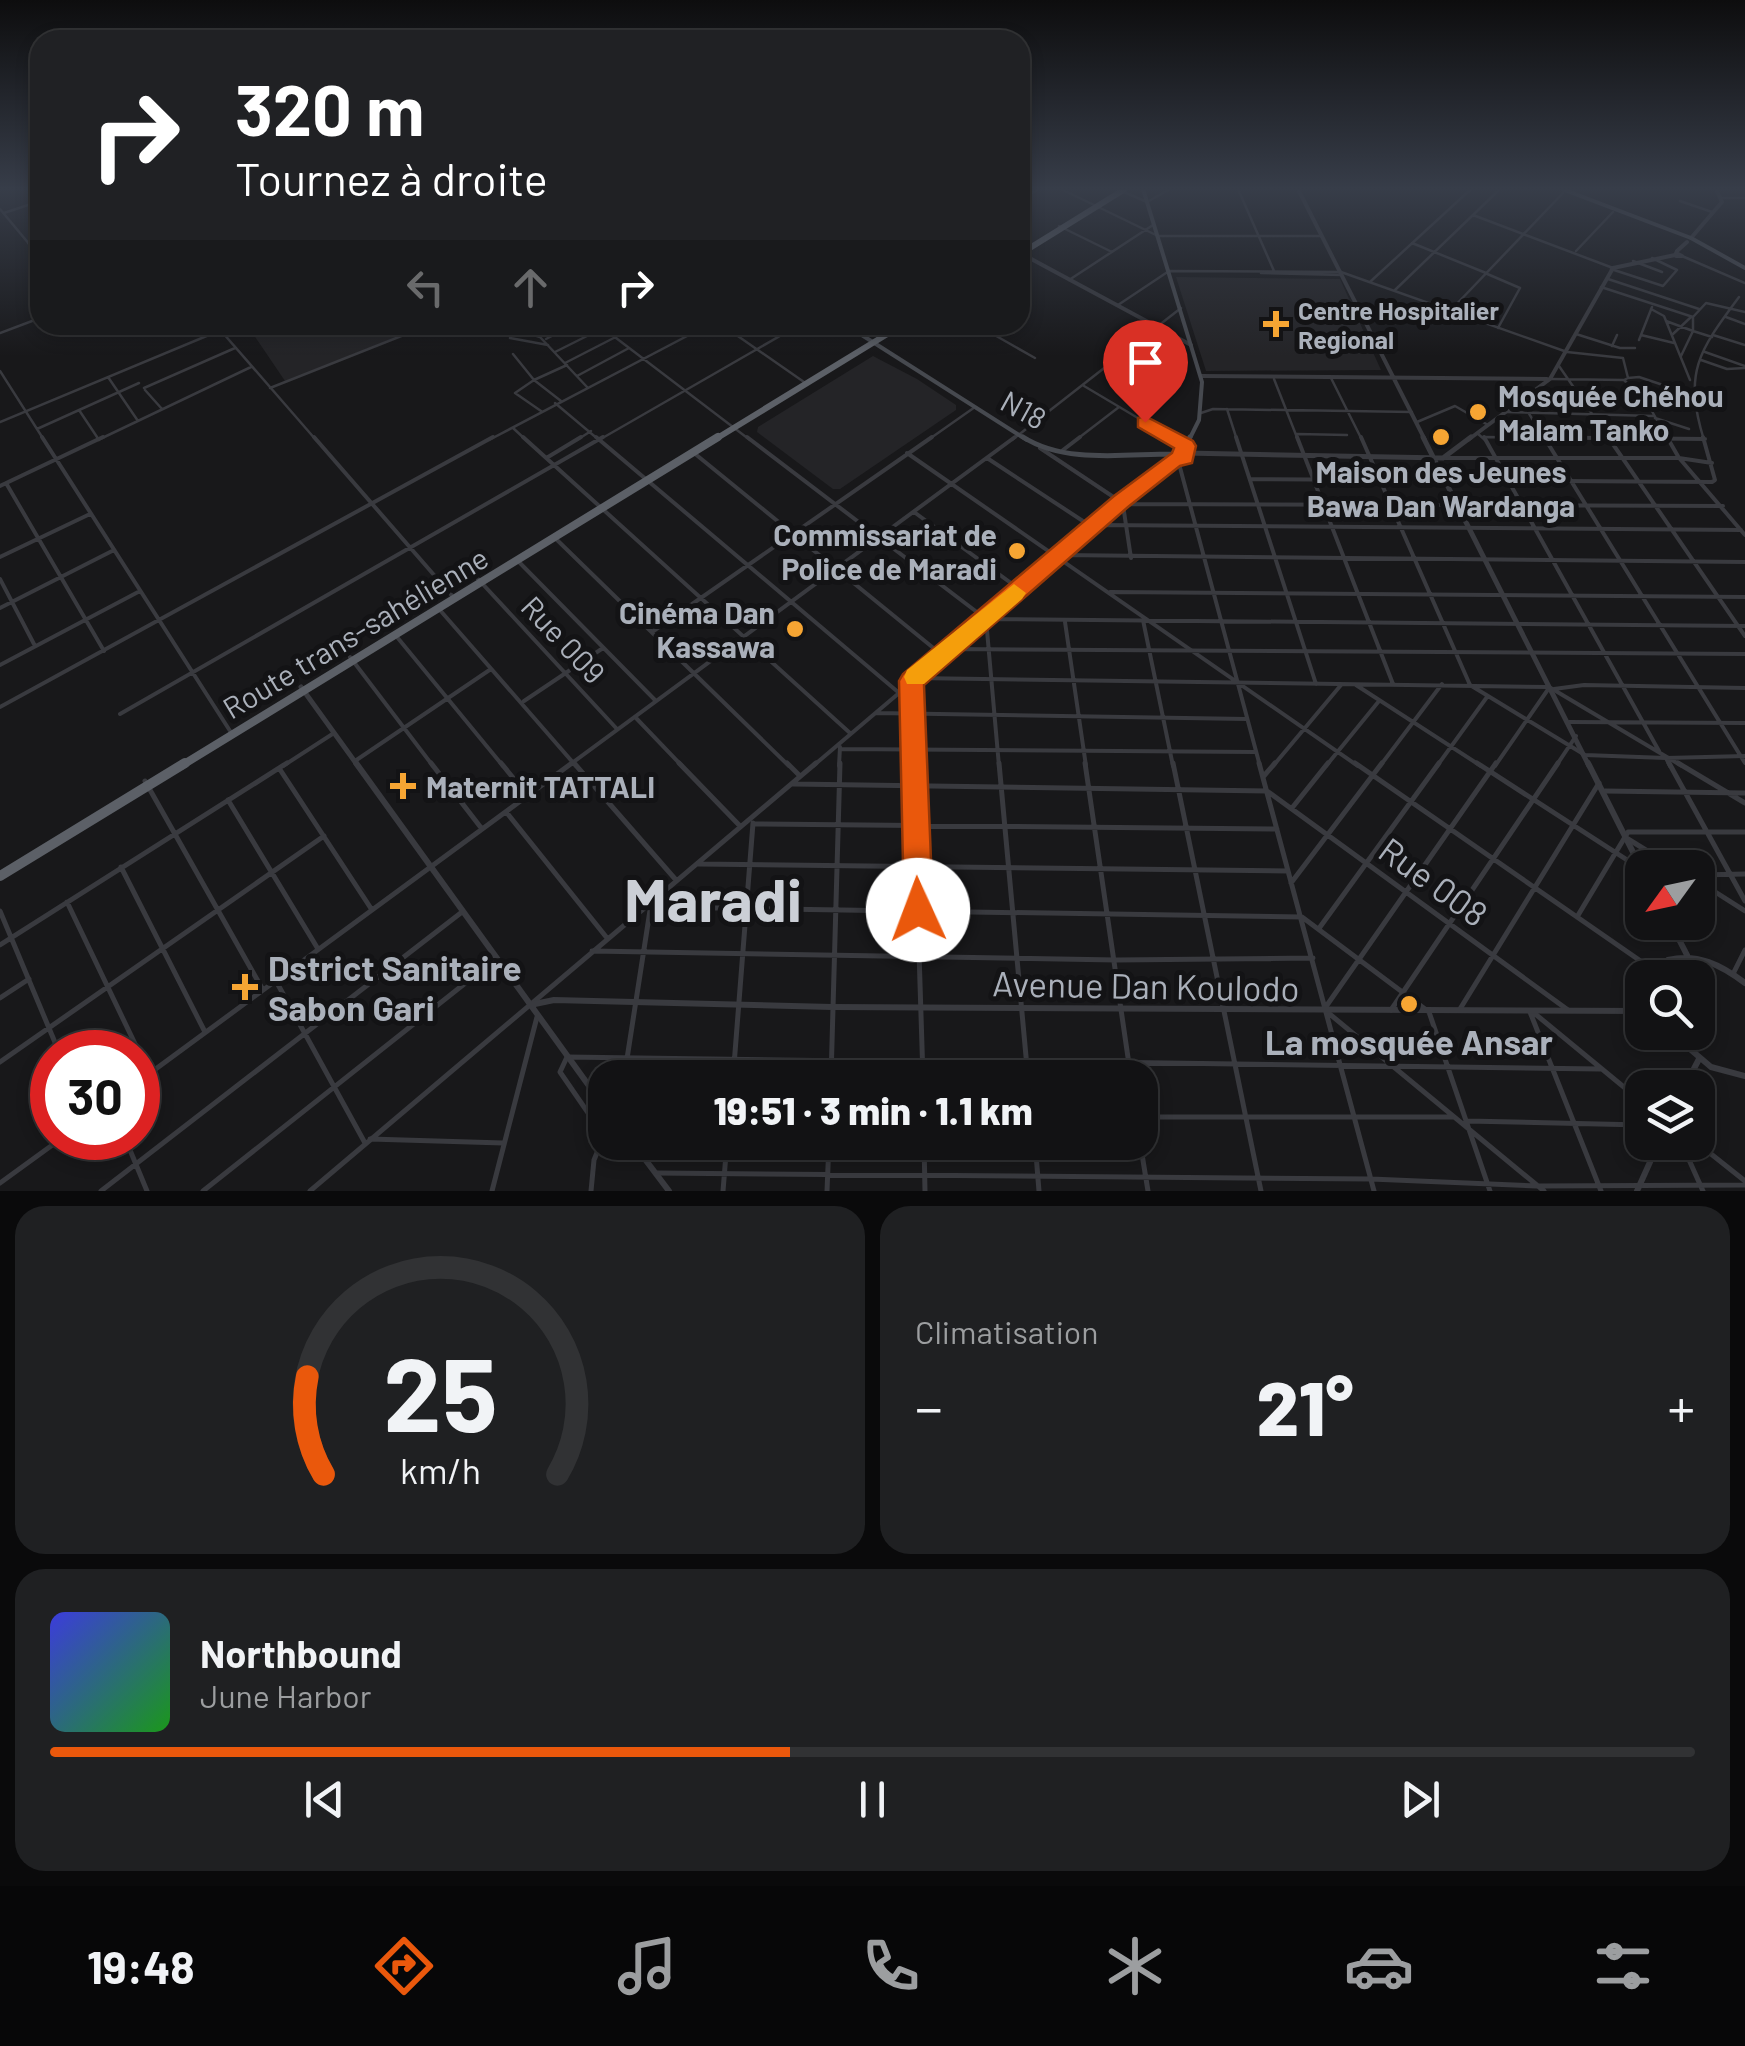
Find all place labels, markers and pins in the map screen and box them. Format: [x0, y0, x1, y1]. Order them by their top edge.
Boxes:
place label: Centre Hospitalier Regional [1298, 295, 1499, 354]
marker: Centre Hospitalier Regional [1263, 311, 1289, 337]
pin [1103, 320, 1188, 423]
place label: Mosquée Chéhou Malam Tanko [1498, 377, 1724, 447]
marker: Mosquée Chéhou Malam Tanko [1467, 401, 1489, 423]
marker: Maison des Jeunes Bawa Dan Wardanga [1430, 426, 1452, 448]
place label: Maison des Jeunes Bawa Dan Wardanga [1307, 453, 1575, 523]
place label: Commissariat de Police de Maradi [773, 516, 997, 586]
marker: Commissariat de Police de Maradi [1006, 540, 1028, 562]
place label: Cinéma Dan Kassawa [619, 594, 775, 664]
marker: Cinéma Dan Kassawa [784, 618, 806, 640]
place label: Maternit TATTALI [426, 768, 655, 804]
marker: Maternit TATTALI [390, 773, 416, 799]
place label: Dstrict Sanitaire Sabon Gari [268, 946, 522, 1028]
marker: Dstrict Sanitaire Sabon Gari [232, 974, 258, 1000]
marker: La mosquée Ansar [1398, 993, 1420, 1015]
place label: La mosquée Ansar [1265, 1020, 1554, 1062]

